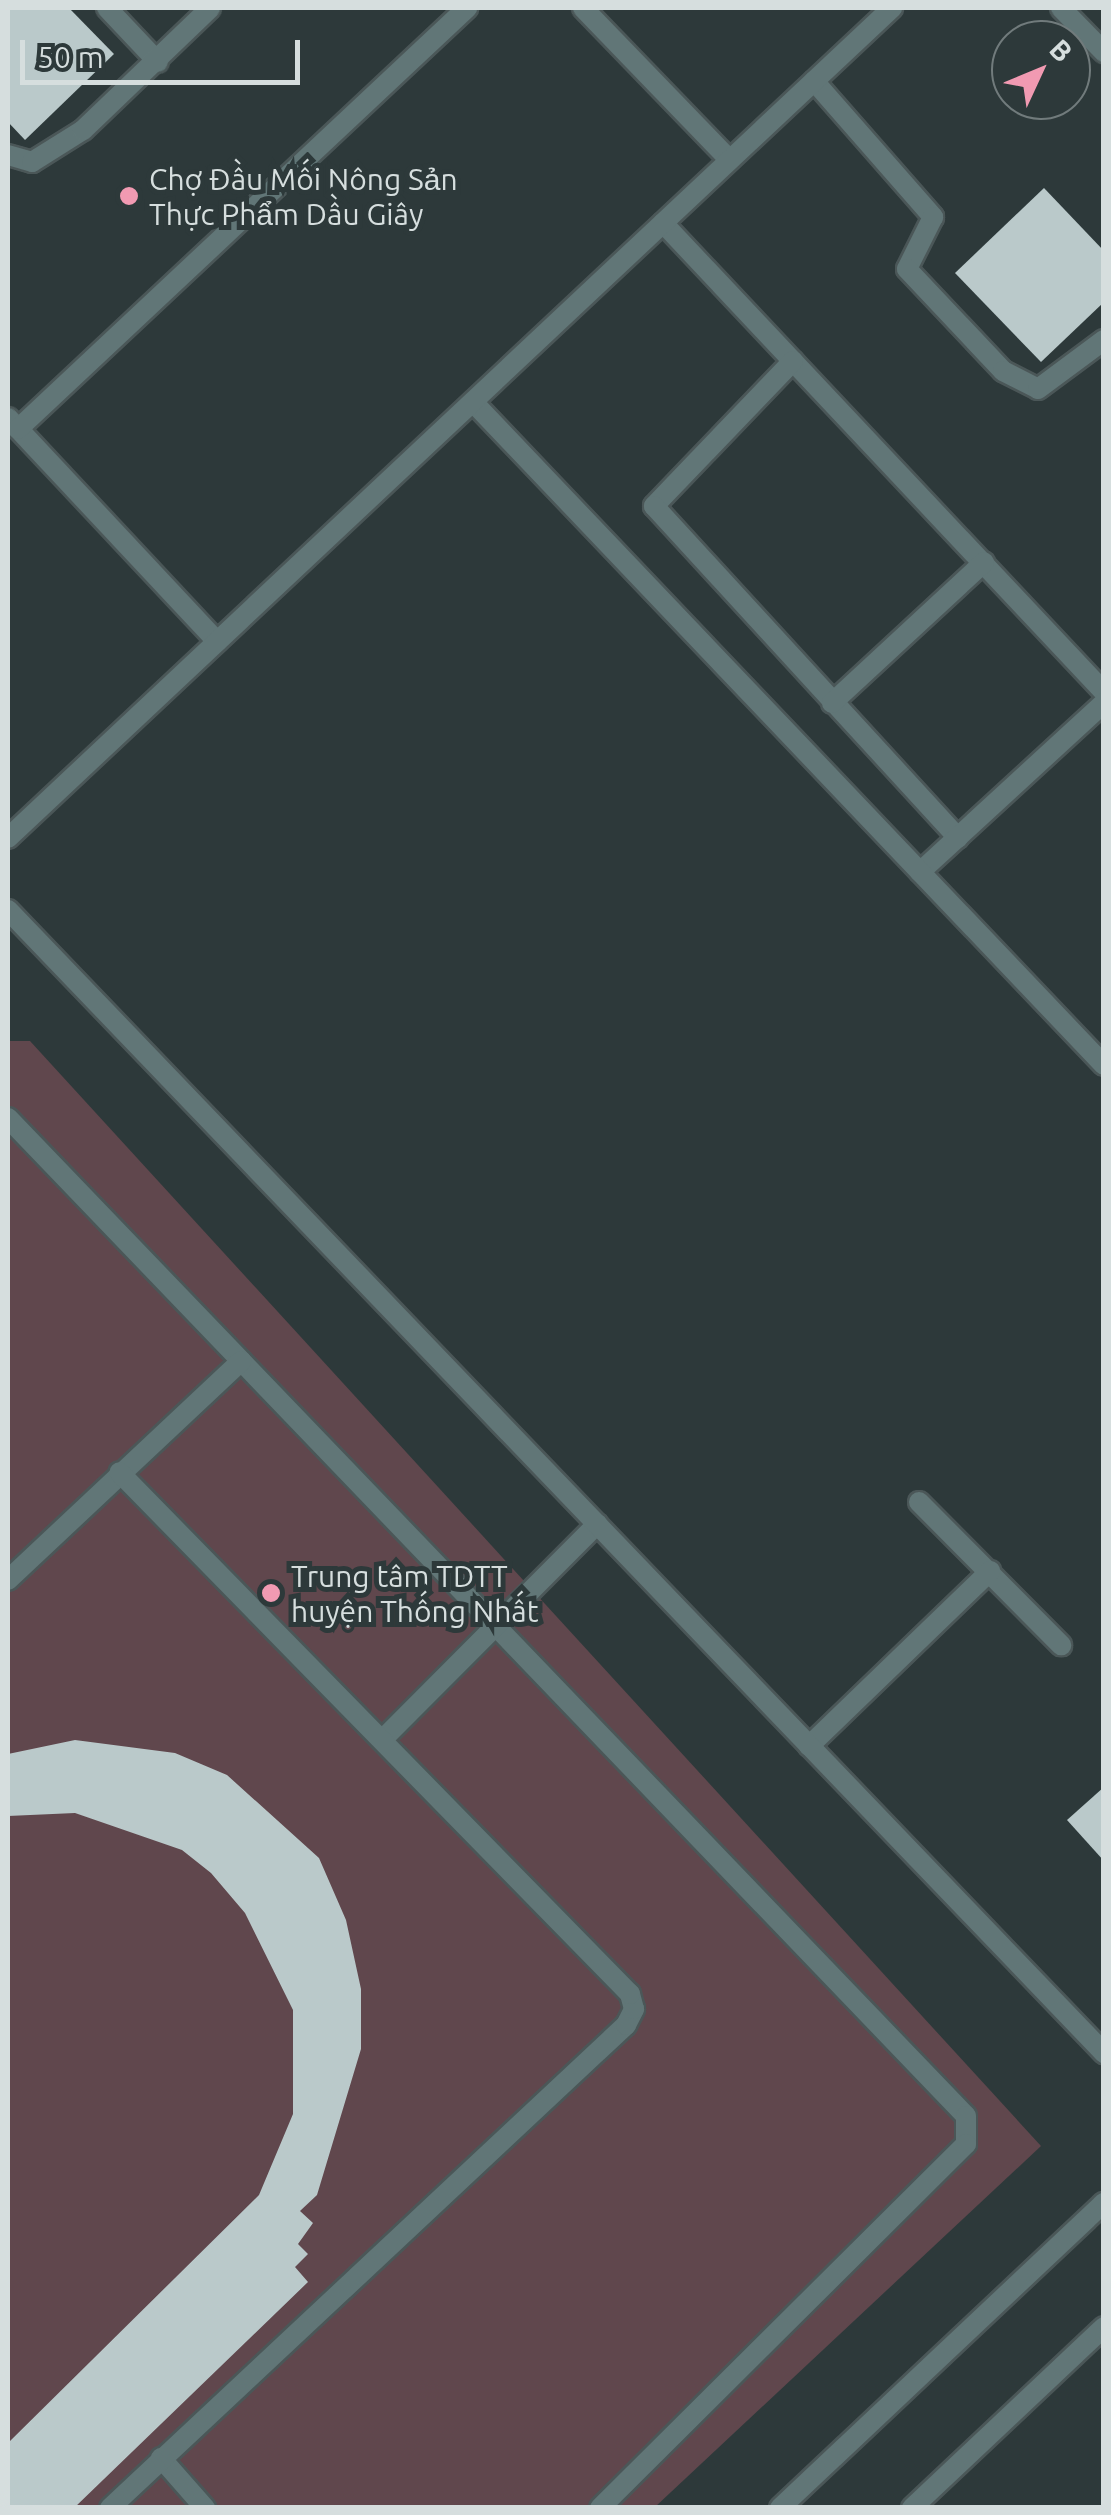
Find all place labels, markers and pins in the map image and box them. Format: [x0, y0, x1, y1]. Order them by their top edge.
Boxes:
place label: Chợ Đầu Mối Nông Sản Thực Phẩm Dầu Giây [149, 161, 458, 232]
marker: Chợ Đầu Mối Nông Sản Thực Phẩm Dầu Giây [118, 185, 140, 207]
place label: Trung tâm TDTT huyện Thống Nhất [291, 1558, 539, 1628]
marker: Trung tâm TDTT huyện Thống Nhất [260, 1582, 282, 1604]

